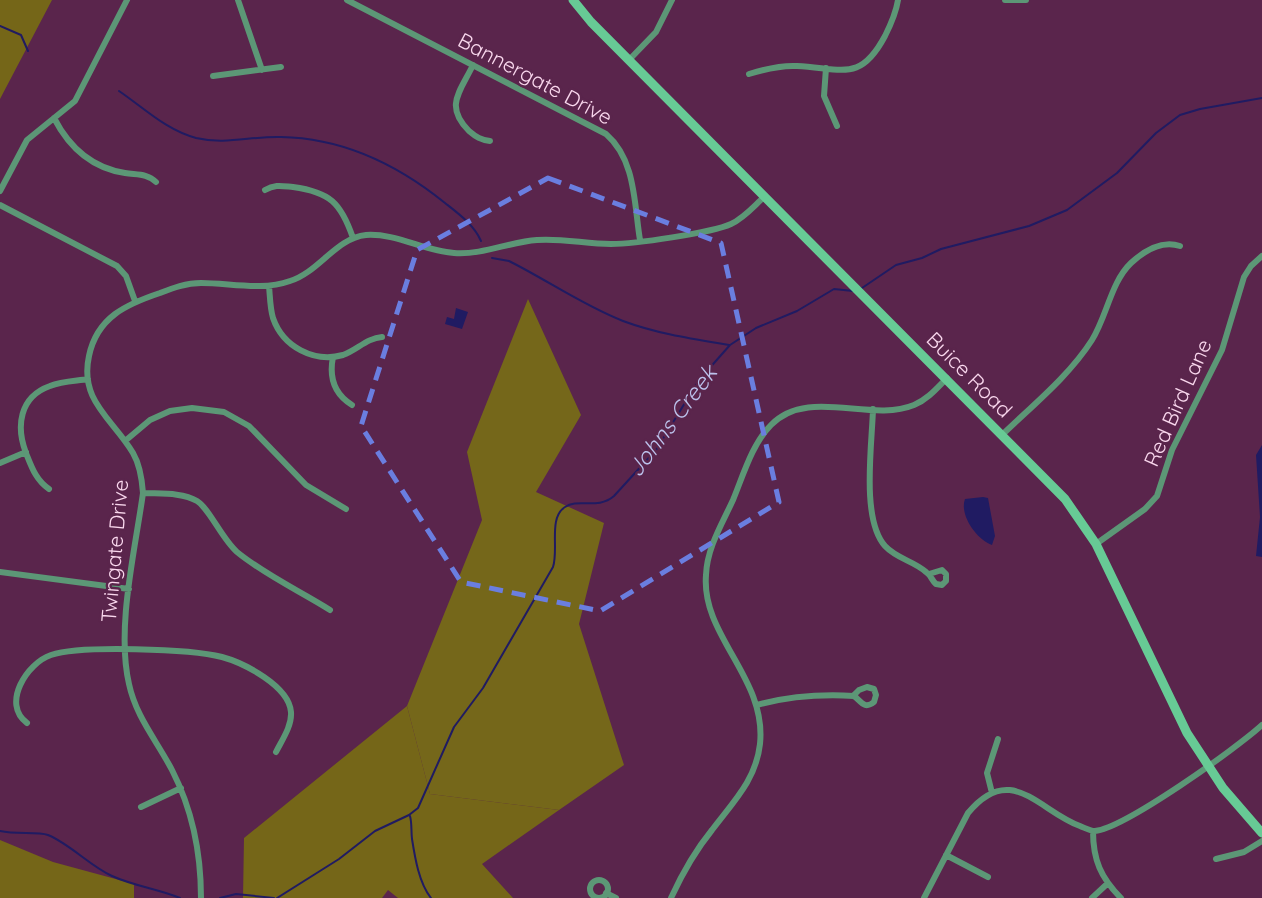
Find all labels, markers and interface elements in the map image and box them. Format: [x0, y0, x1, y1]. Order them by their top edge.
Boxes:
street label: Bannergate Drive [454, 26, 617, 130]
street label: Buice Road [921, 326, 1018, 423]
street label: Red Bird Lane [1137, 335, 1217, 470]
water label: Johns Creek [620, 358, 724, 482]
street label: Twingate Drive [95, 478, 133, 624]

